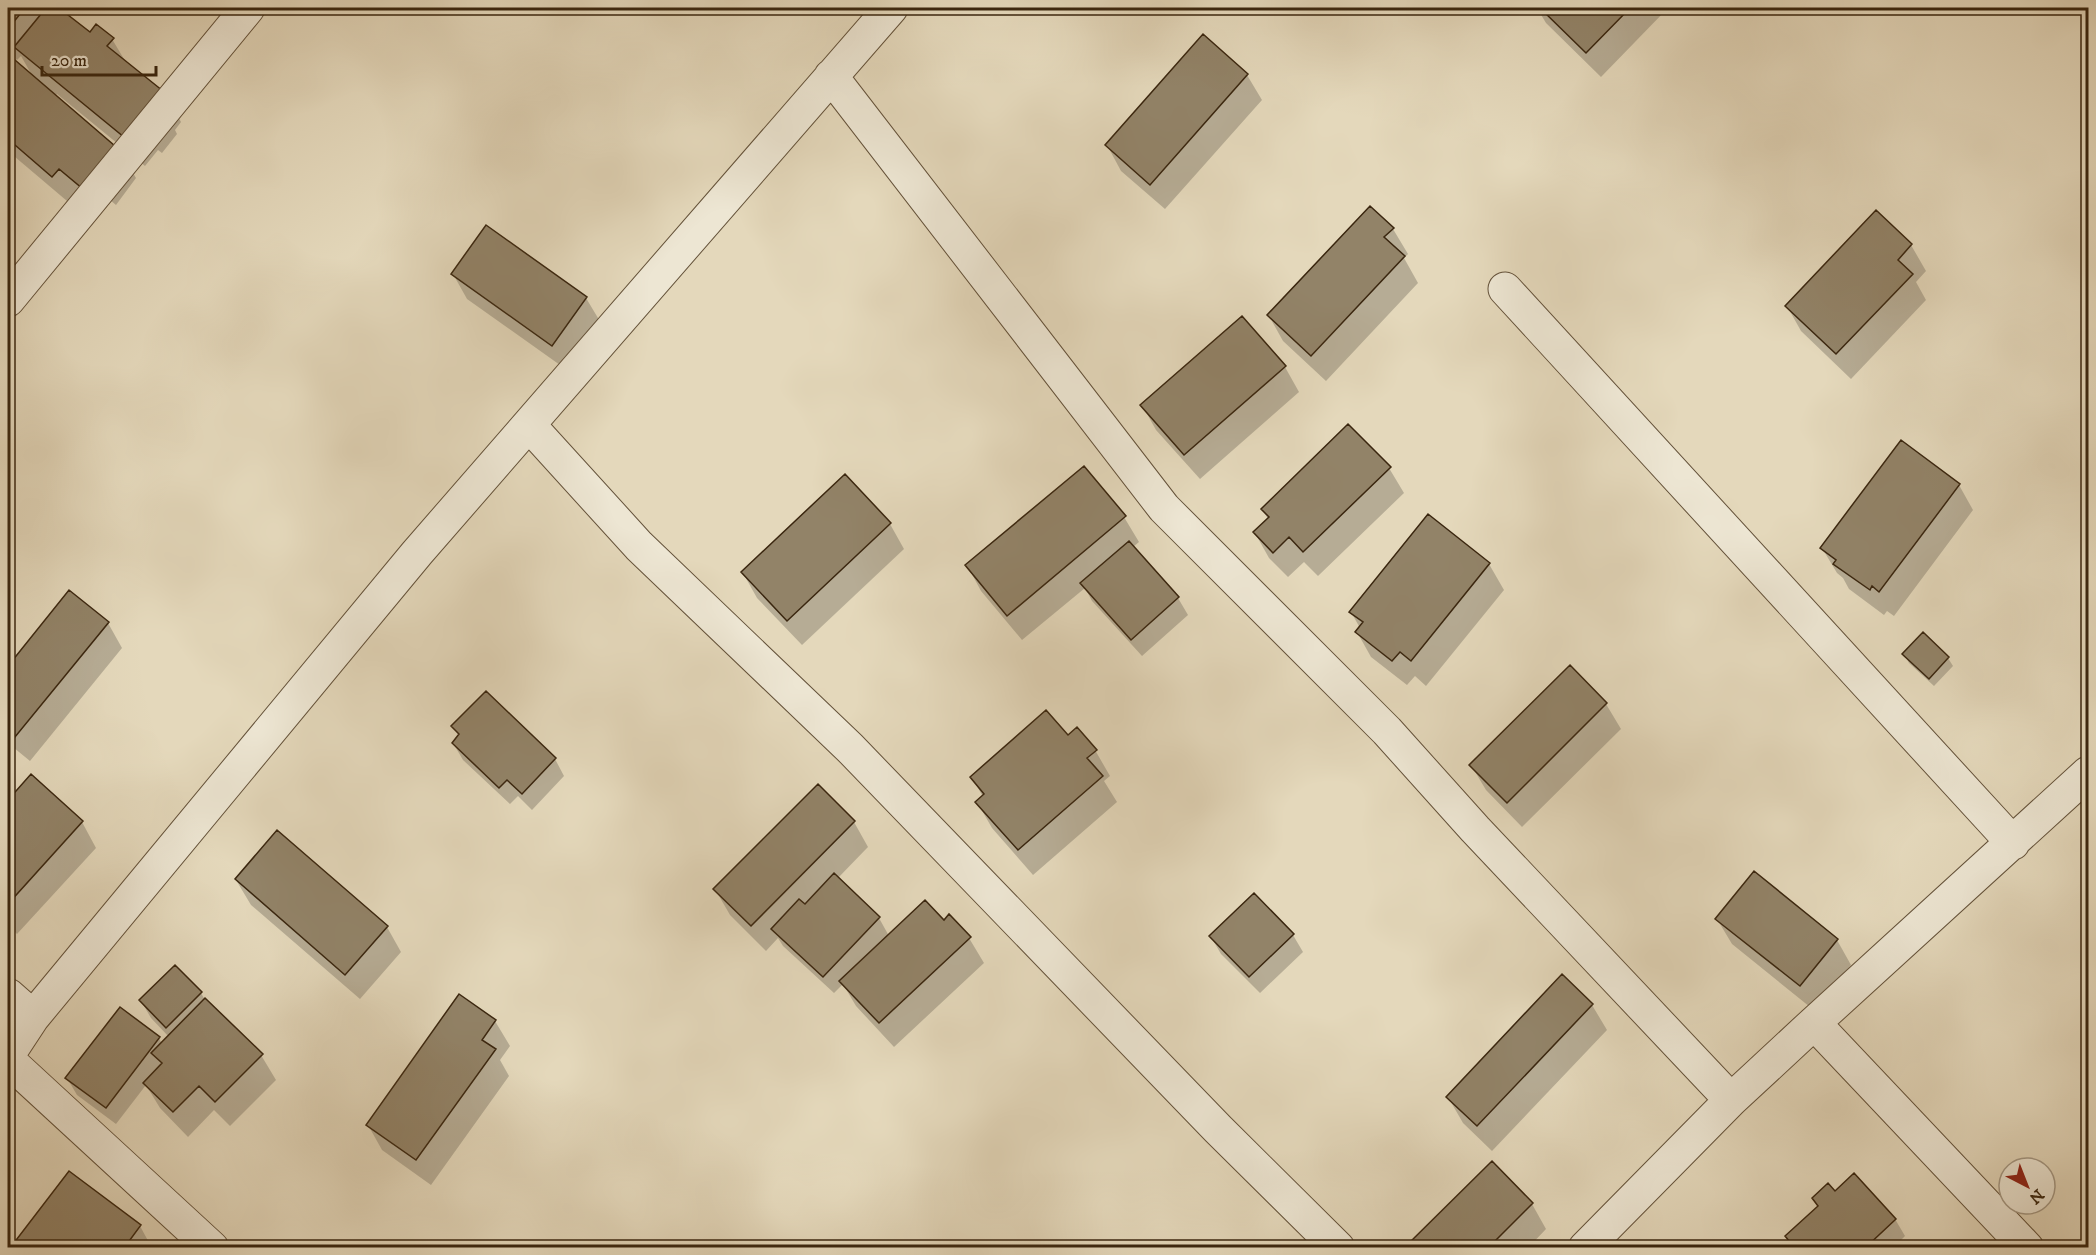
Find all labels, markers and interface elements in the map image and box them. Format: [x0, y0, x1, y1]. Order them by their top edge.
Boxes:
scale bar [42, 39, 156, 77]
text: 20 m [51, 50, 87, 72]
north arrow [1997, 1156, 2057, 1216]
text: N [2025, 1185, 2048, 1208]

